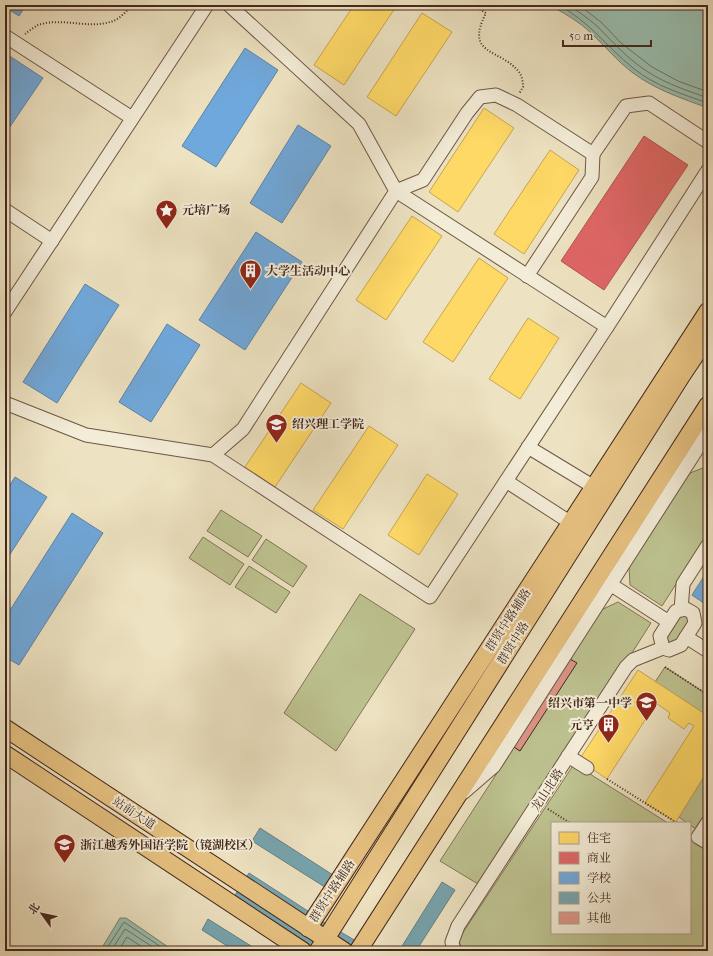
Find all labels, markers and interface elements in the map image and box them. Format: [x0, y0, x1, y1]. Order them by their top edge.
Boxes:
scale bar [563, 22, 651, 48]
text: 50 m [569, 29, 593, 43]
place icon: 元培广场 [154, 197, 180, 230]
place label: 元培广场 [182, 203, 230, 217]
building icon: 大学生活动中心 [237, 258, 263, 291]
place label: 大学生活动中心 [266, 264, 350, 278]
school or university icon: 绍兴理工学院 [263, 411, 289, 444]
place label: 绍兴理工学院 [292, 417, 364, 431]
street label: 群贤中路辅路 [482, 586, 534, 654]
street label: 群贤中路 [494, 619, 532, 667]
school or university icon: 绍兴市第一中学 [634, 690, 660, 723]
place label: 绍兴市第一中学 [548, 696, 632, 710]
building icon: 元亨 [596, 712, 622, 745]
place label: 元亨 [570, 718, 594, 732]
street label: 龙山北路 [528, 766, 566, 814]
street label: 站前大道 [110, 794, 158, 832]
legend [551, 822, 691, 934]
text: 住宅 [587, 831, 611, 845]
school or university icon: 浙江越秀外国语学院（镜湖校区） [51, 832, 77, 865]
place label: 浙江越秀外国语学院（镜湖校区） [80, 838, 260, 852]
text: 商业 [587, 851, 611, 865]
street label: 群贤中路辅路 [307, 857, 357, 925]
text: 学校 [587, 871, 611, 885]
text: 公共 [587, 891, 611, 905]
north arrow [22, 894, 62, 934]
text: 北 [26, 901, 42, 917]
text: 其他 [587, 911, 611, 925]

